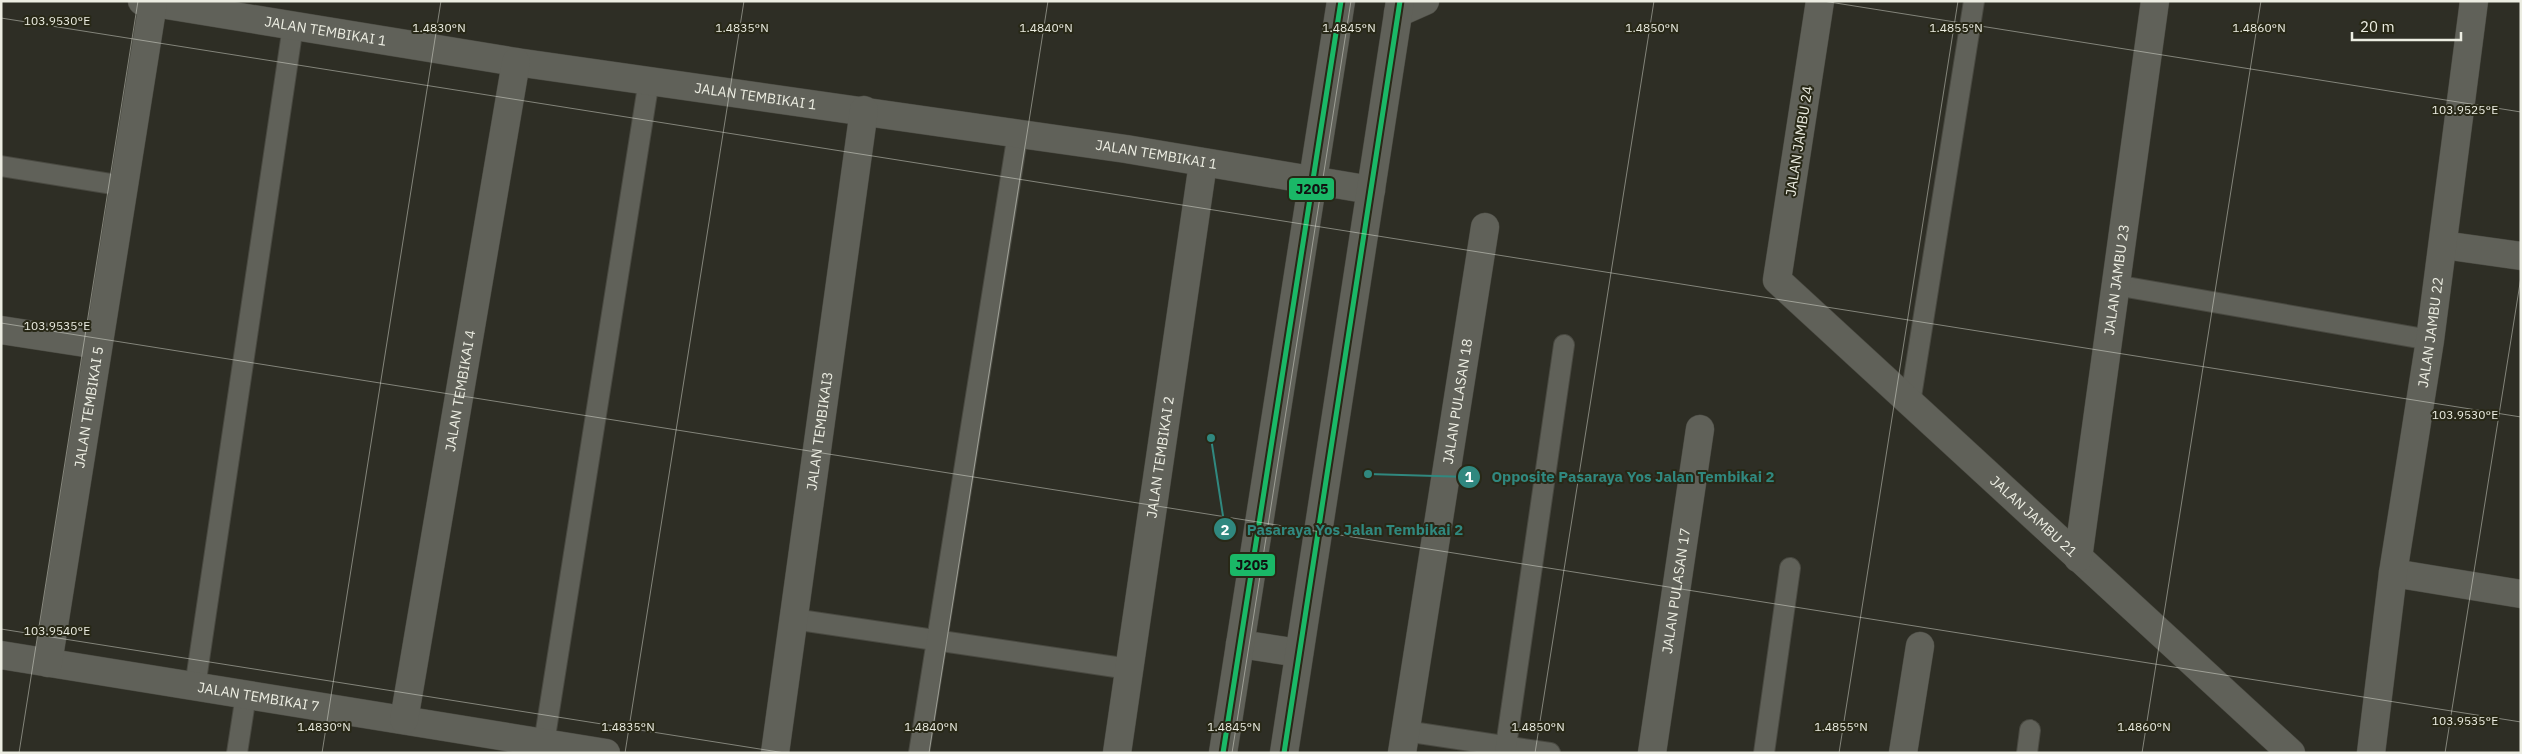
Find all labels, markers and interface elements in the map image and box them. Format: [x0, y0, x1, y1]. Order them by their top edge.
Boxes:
scale bar [2352, 10, 2461, 42]
street label: JALAN TEMBIKAI 1 [263, 12, 388, 50]
text: 103.9530°E [24, 13, 90, 28]
text: 20 m [2360, 17, 2395, 36]
text: 1.4830°N [412, 20, 466, 35]
text: 1.4835°N [715, 20, 769, 35]
text: 1.4840°N [1019, 20, 1073, 35]
text: 1.4845°N [1322, 20, 1376, 35]
text: 1.4850°N [1625, 20, 1679, 35]
text: 1.4855°N [1929, 20, 1983, 35]
text: 1.4860°N [2232, 20, 2286, 35]
street label: JALAN TEMBIKAI 1 [693, 79, 818, 114]
street label: JALAN JAMBU 24 [1781, 84, 1817, 198]
text: 103.9525°E [2432, 102, 2498, 117]
street label: JALAN TEMBIKAI 1 [1094, 136, 1219, 173]
line badge: J205 [1288, 177, 1335, 201]
text: J205 [1295, 180, 1329, 198]
street label: JALAN JAMBU 23 [2100, 223, 2133, 336]
street label: JALAN JAMBU 22 [2414, 276, 2447, 389]
text: 103.9535°E [24, 318, 90, 333]
street label: JALAN TEMBIKAI 4 [441, 329, 479, 453]
street label: JALAN PULASAN 18 [1439, 337, 1476, 465]
street label: JALAN TEMBIKAI 5 [70, 345, 107, 469]
street label: JALAN TEMBIKAI3 [802, 371, 837, 492]
street label: JALAN TEMBIKAI 2 [1142, 395, 1178, 519]
text: 103.9530°E [2432, 407, 2498, 422]
callout: Opposite Pasaraya Yos Jalan Tembikai 2 [1457, 462, 1785, 492]
text: 1 [1464, 467, 1474, 486]
text: Opposite Pasaraya Yos Jalan Tembikai 2 [1491, 467, 1775, 486]
street label: JALAN JAMBU 21 [1986, 472, 2081, 561]
callout: Pasaraya Yos Jalan Tembikai 2 [1212, 514, 1474, 544]
text: 2 [1220, 520, 1230, 539]
text: Pasaraya Yos Jalan Tembikai 2 [1247, 520, 1463, 539]
street label: JALAN PULASAN 17 [1658, 527, 1694, 655]
line badge: J205 [1229, 553, 1276, 577]
text: J205 [1235, 556, 1269, 574]
text: 103.9540°E [24, 623, 90, 638]
street label: JALAN TEMBIKAI 7 [196, 678, 321, 715]
text: 103.9535°E [2432, 713, 2498, 728]
text: 1.4830°N [297, 719, 351, 734]
text: 1.4835°N [601, 719, 655, 734]
text: 1.4840°N [904, 719, 958, 734]
text: 1.4845°N [1207, 719, 1261, 734]
text: 1.4850°N [1511, 719, 1565, 734]
text: 1.4855°N [1814, 719, 1868, 734]
text: 1.4860°N [2117, 719, 2171, 734]

